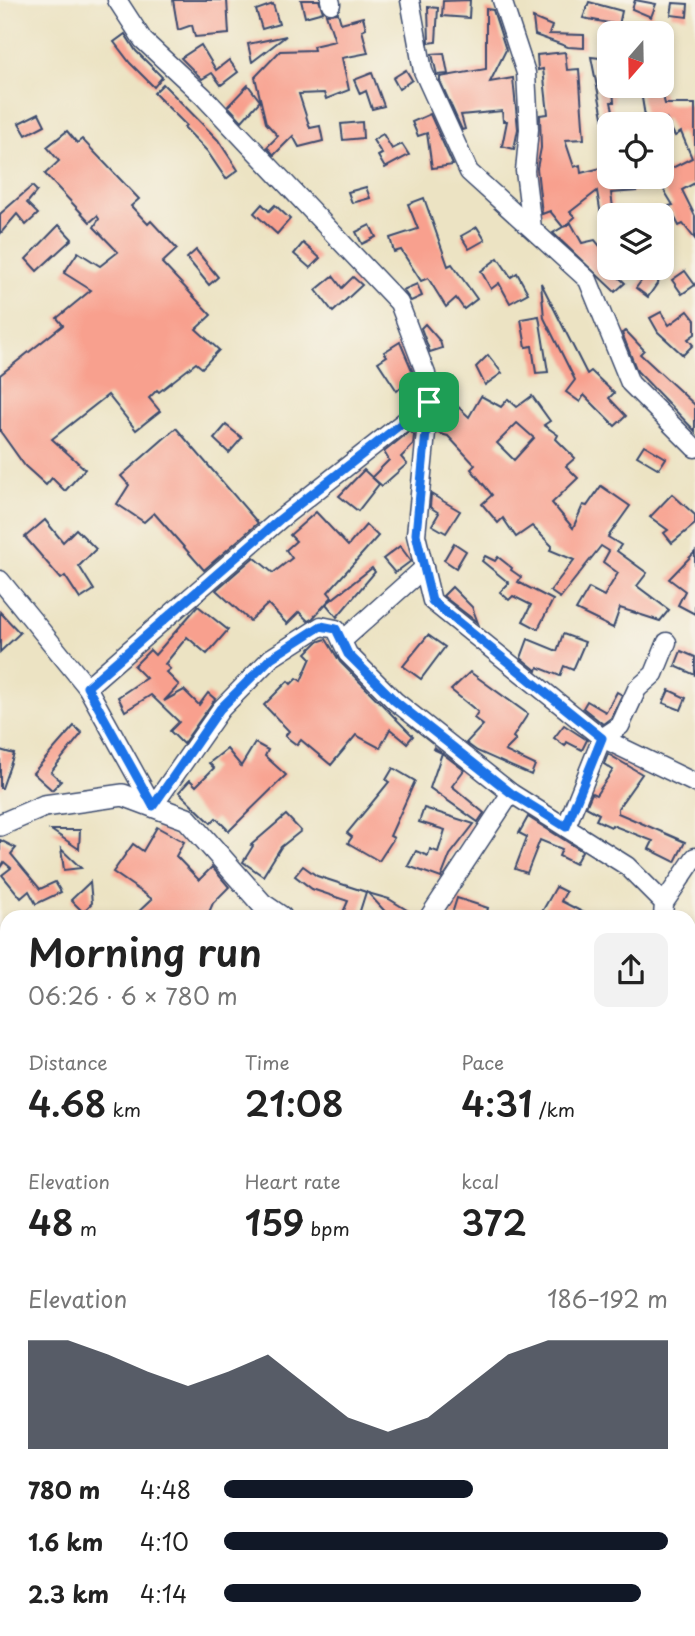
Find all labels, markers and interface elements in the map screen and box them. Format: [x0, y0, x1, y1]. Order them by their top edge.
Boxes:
north arrow [597, 21, 674, 98]
map controls [597, 21, 674, 280]
button: locate [597, 112, 674, 189]
button: layers [597, 203, 674, 280]
pin [399, 372, 459, 432]
icon: arrive [410, 383, 448, 421]
text: Morning run [28, 923, 262, 980]
button: share [594, 933, 668, 1007]
text: 06:26 · 6 × 780 m [28, 978, 238, 1013]
text: Distance [28, 1048, 108, 1076]
text: Time [245, 1048, 290, 1076]
text: Pace [461, 1048, 504, 1076]
text: 4.68 [28, 1076, 106, 1129]
text: 21:08 [245, 1076, 344, 1129]
text: 4:31 [461, 1076, 533, 1129]
text: km [106, 1095, 141, 1123]
text: /km [533, 1095, 575, 1123]
text: Elevation [28, 1167, 110, 1195]
text: Heart rate [245, 1167, 341, 1195]
text: kcal [461, 1167, 499, 1195]
text: 48 [28, 1195, 74, 1248]
text: 159 [245, 1195, 304, 1248]
text: 372 [461, 1195, 527, 1248]
text: m [74, 1214, 97, 1242]
text: bpm [304, 1214, 350, 1242]
text: Elevation [28, 1281, 127, 1316]
text: 186–192 m [547, 1281, 668, 1316]
text: 780 m [28, 1472, 100, 1507]
text: 4:48 [140, 1472, 191, 1507]
text: 1.6 km [28, 1524, 103, 1559]
text: 4:10 [140, 1524, 189, 1559]
text: 2.3 km [28, 1576, 109, 1611]
text: 4:14 [140, 1576, 187, 1611]

